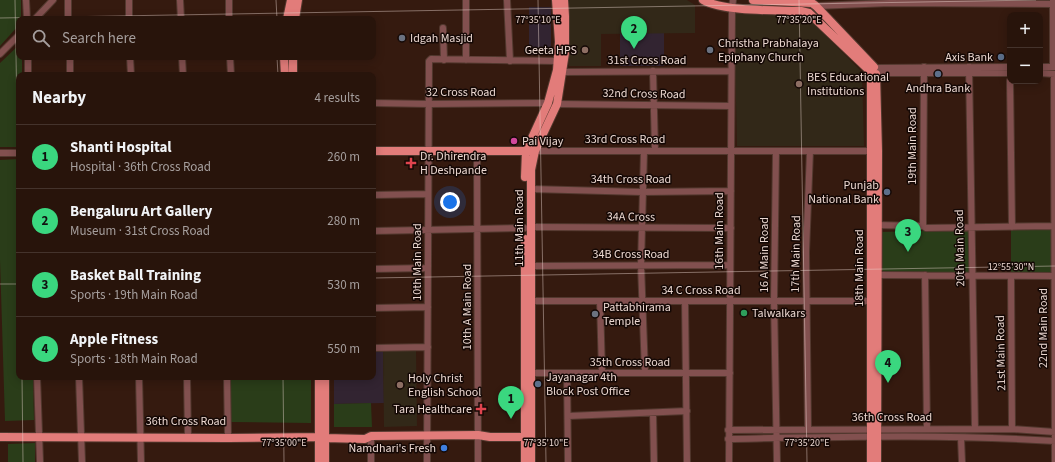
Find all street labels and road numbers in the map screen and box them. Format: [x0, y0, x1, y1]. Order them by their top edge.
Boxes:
street label: 31st Cross Road [608, 52, 686, 69]
street label: 32 Cross Road [426, 84, 496, 101]
street label: 32nd Cross Road [602, 85, 686, 103]
street label: 19th Main Road [904, 107, 921, 185]
street label: 33rd Cross Road [585, 131, 665, 148]
street label: 34th Cross Road [591, 171, 671, 188]
street label: 11th Main Road [511, 189, 528, 267]
street label: 16th Main Road [711, 192, 728, 270]
street label: 34A Cross [607, 208, 655, 226]
street label: 20th Main Road [951, 209, 969, 287]
street label: 17th Main Road [787, 215, 805, 293]
street label: 16 A Main Road [756, 217, 773, 293]
street label: 10th Main Road [409, 223, 426, 301]
street label: 18th Main Road [851, 229, 868, 307]
street label: 34B Cross Road [593, 246, 669, 263]
street label: 10th A Main Road [459, 264, 476, 350]
street label: 34 C Cross Road [661, 282, 741, 299]
street label: 22nd Main Road [1035, 288, 1052, 368]
street label: 21st Main Road [992, 315, 1010, 391]
street label: 35th Cross Road [590, 354, 670, 371]
street label: 36th Cross Road [852, 409, 932, 426]
street label: 36th Cross Road [146, 413, 226, 430]

